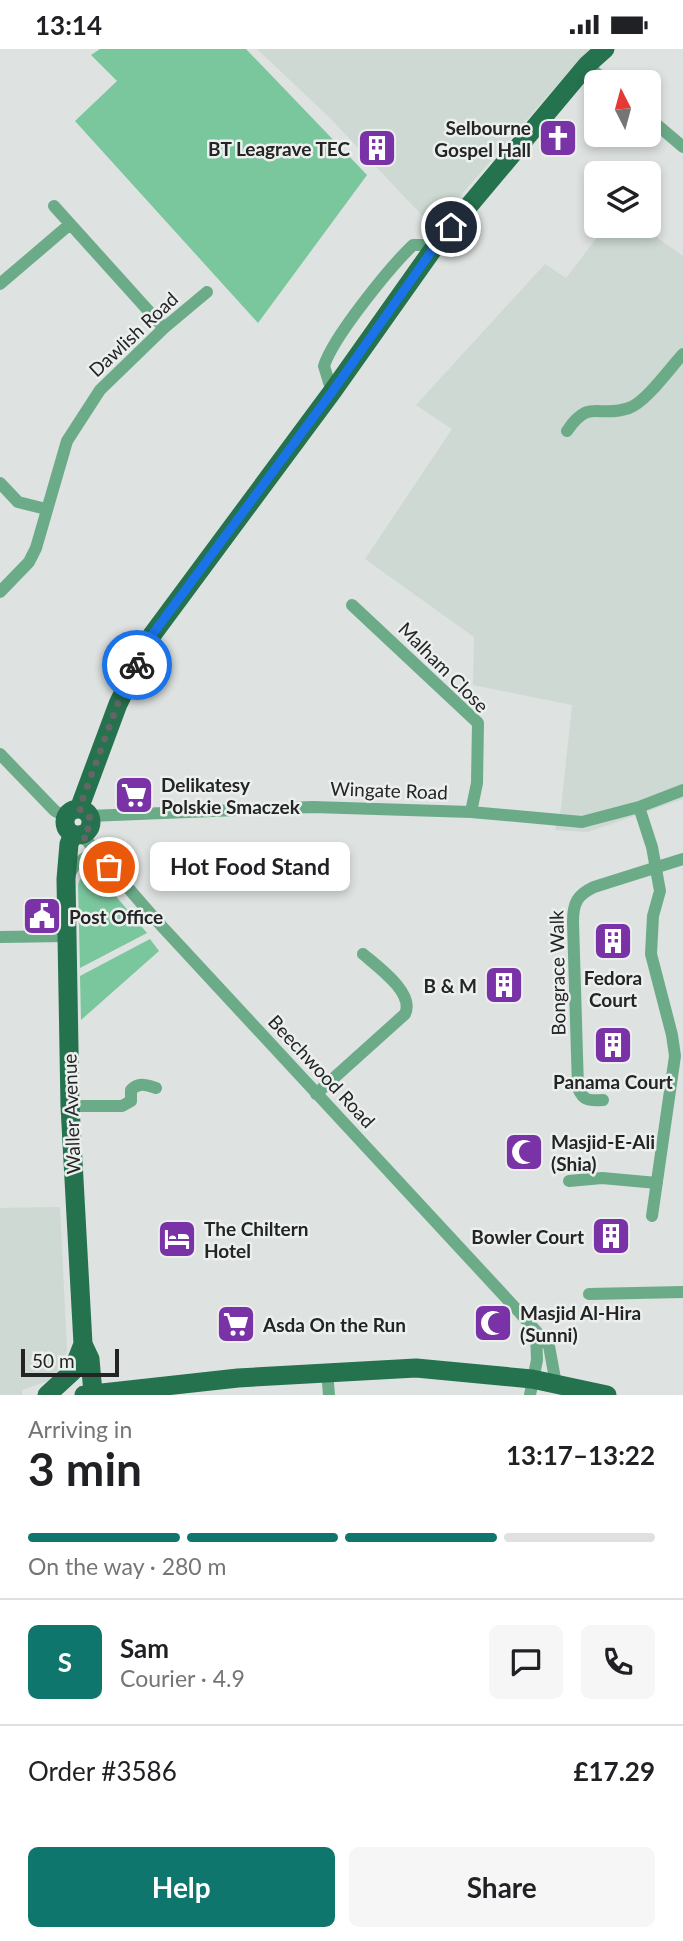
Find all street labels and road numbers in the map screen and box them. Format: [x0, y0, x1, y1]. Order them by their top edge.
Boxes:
street label: Dawlish Road [84, 287, 182, 381]
street label: Malham Close [394, 617, 494, 717]
street label: Wingate Road [330, 776, 448, 804]
street label: Bongrace Walk [544, 910, 570, 1036]
street label: Beechwood Road [264, 1010, 380, 1132]
street label: Waller Avenue [57, 1053, 85, 1175]

